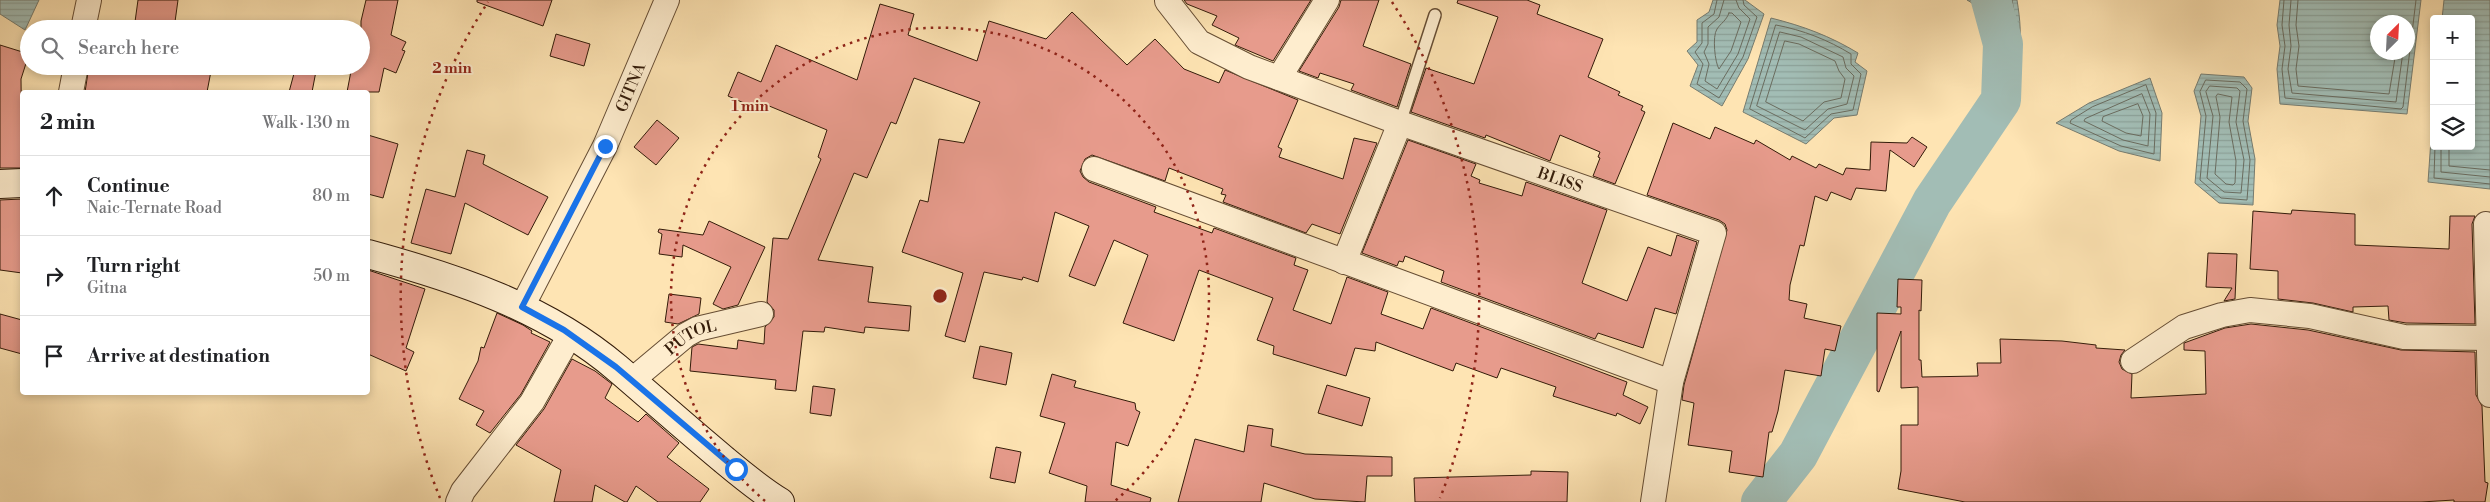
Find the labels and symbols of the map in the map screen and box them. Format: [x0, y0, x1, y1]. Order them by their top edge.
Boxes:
north arrow [2370, 15, 2415, 60]
text: 2 min [432, 59, 472, 78]
street label: GITNA [612, 59, 651, 115]
text: 1 min [731, 97, 769, 116]
route end [594, 135, 617, 158]
street label: BLISS [1534, 163, 1585, 197]
centre of rings [931, 287, 949, 305]
street label: PUTOL [661, 316, 719, 360]
route start [725, 458, 748, 481]

